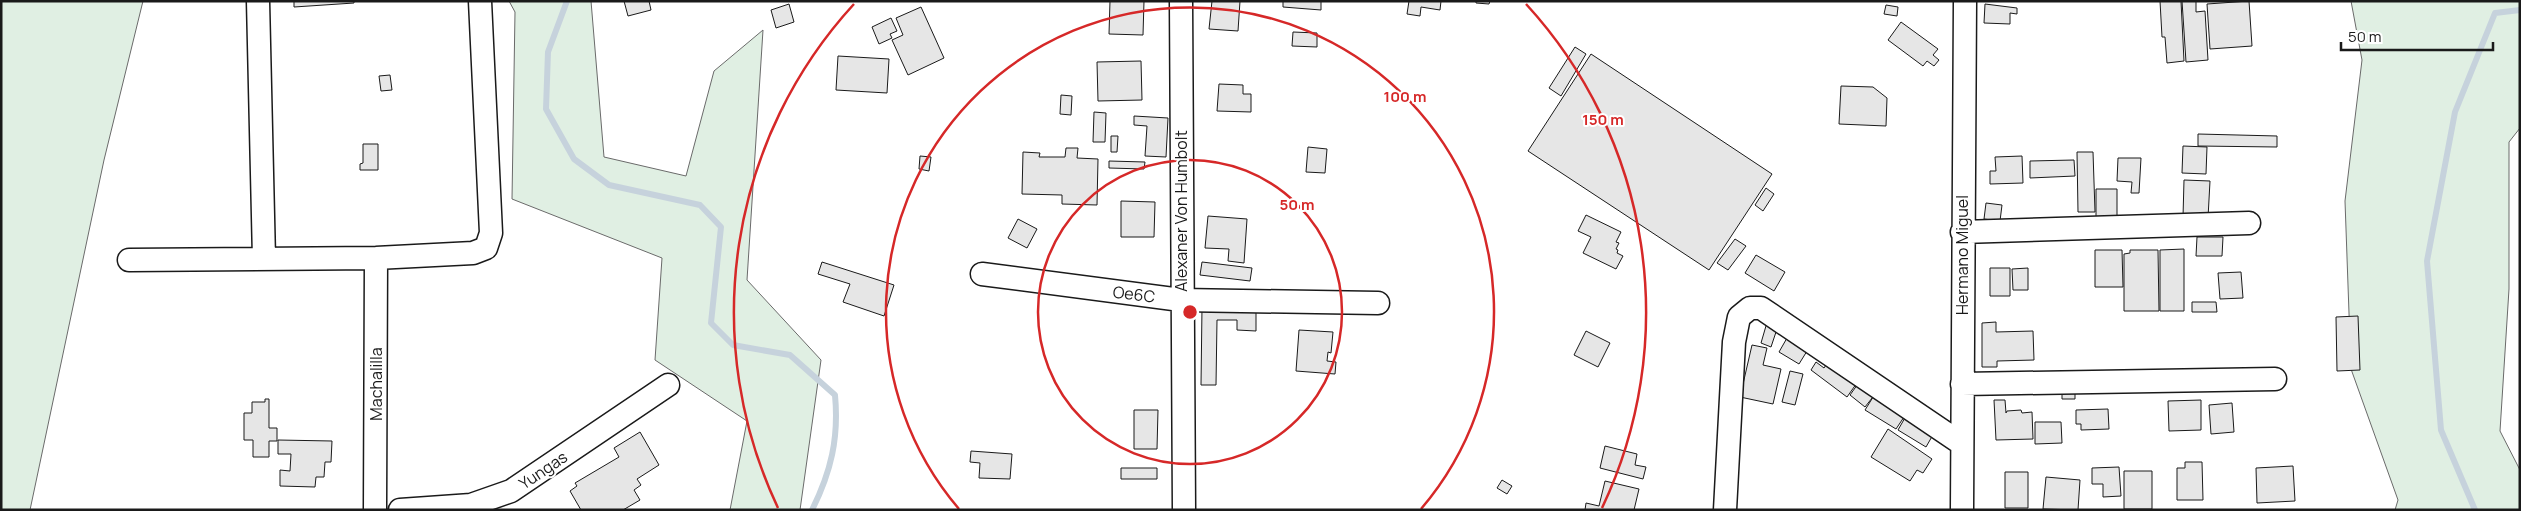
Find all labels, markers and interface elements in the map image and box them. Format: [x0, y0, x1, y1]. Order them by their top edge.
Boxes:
scale bar [2341, 20, 2494, 52]
text: 50 m [2348, 26, 2382, 47]
text: 100 m [1384, 86, 1426, 107]
text: 150 m [1582, 109, 1624, 130]
street label: Alexaner Von Humbolt [1170, 130, 1192, 292]
text: 50 m [1279, 194, 1315, 215]
street label: Hermano Miguel [1951, 195, 1973, 315]
street label: Oe6C [1112, 281, 1156, 307]
centre of rings [1181, 303, 1199, 321]
street label: Machalilla [365, 347, 387, 421]
street label: Yungas [514, 446, 572, 494]

